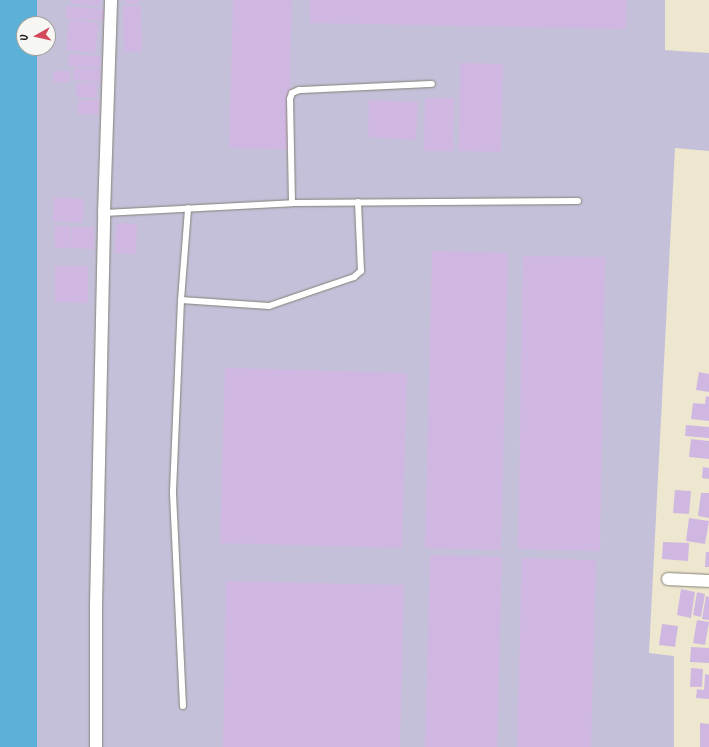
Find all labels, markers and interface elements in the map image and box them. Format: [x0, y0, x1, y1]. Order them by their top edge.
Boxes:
north arrow [16, 16, 56, 56]
text: U [16, 33, 34, 42]

